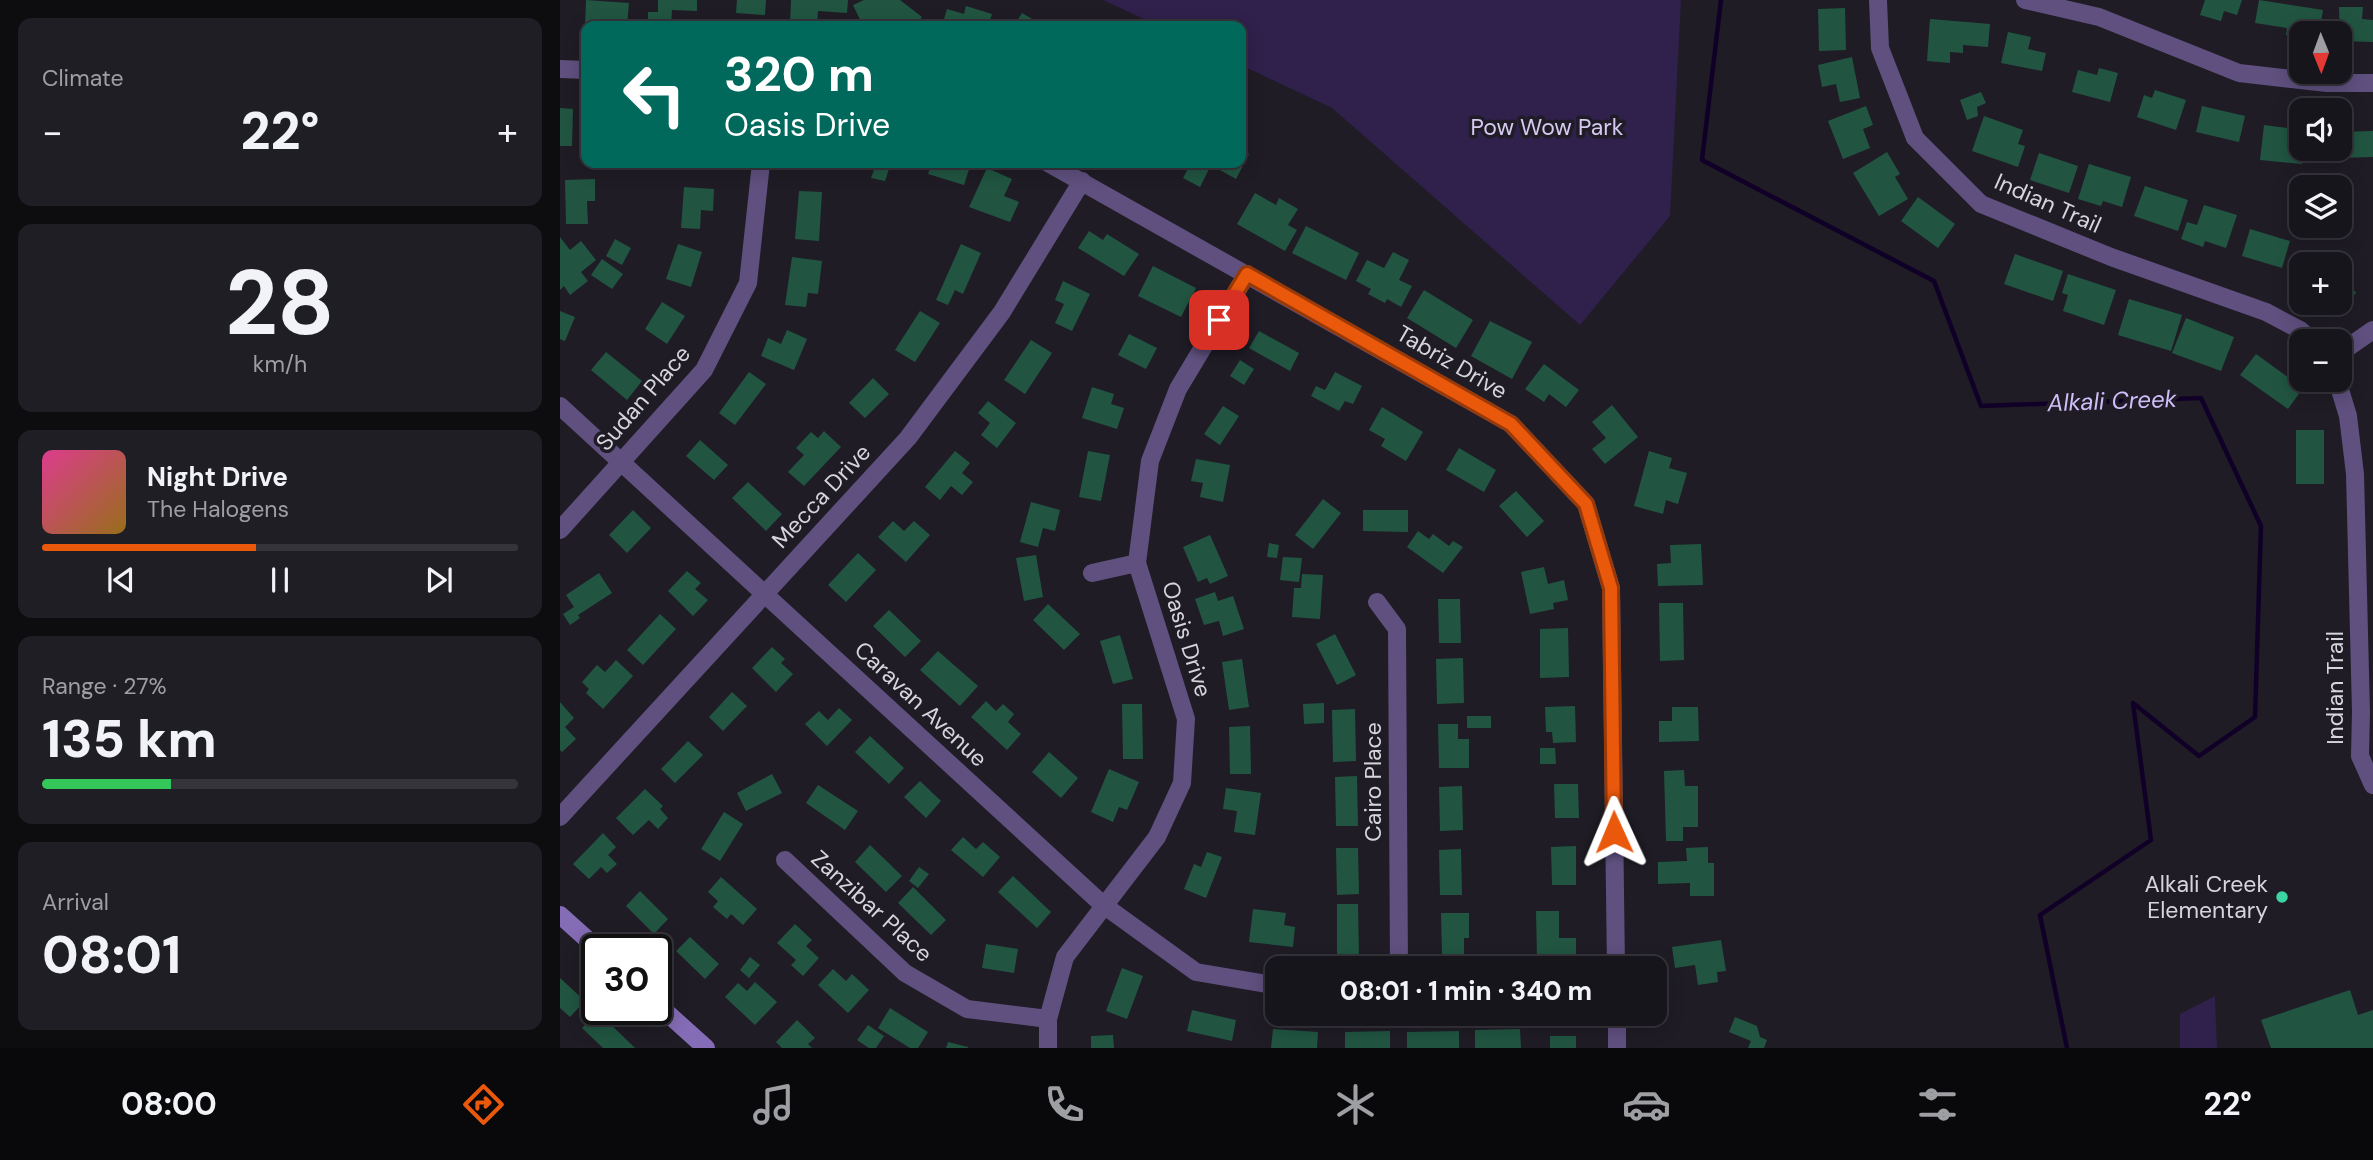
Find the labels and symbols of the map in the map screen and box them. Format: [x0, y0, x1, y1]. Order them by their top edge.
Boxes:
north arrow [2289, 21, 2352, 84]
park label: Pow Wow Park [1471, 112, 1624, 142]
street label: Indian Trail [1990, 166, 2106, 240]
pin [1189, 290, 1249, 350]
street label: Tabriz Drive [1391, 318, 1513, 406]
street label: Sudan Place [589, 339, 697, 457]
water label: Alkali Creek [2046, 383, 2178, 418]
street label: Mecca Drive [765, 438, 877, 554]
street label: Oasis Drive [1155, 577, 1219, 701]
street label: Indian Trail [2320, 631, 2350, 745]
street label: Caravan Avenue [848, 635, 994, 773]
street label: Cairo Place [1358, 722, 1388, 842]
position arrow [1577, 795, 1651, 869]
street label: Zanzibar Place [805, 844, 939, 968]
place label: Alkali Creek Elementary [2145, 869, 2268, 925]
marker: Alkali Creek Elementary [2274, 889, 2290, 905]
speed limit sign: 30 [581, 934, 672, 1025]

